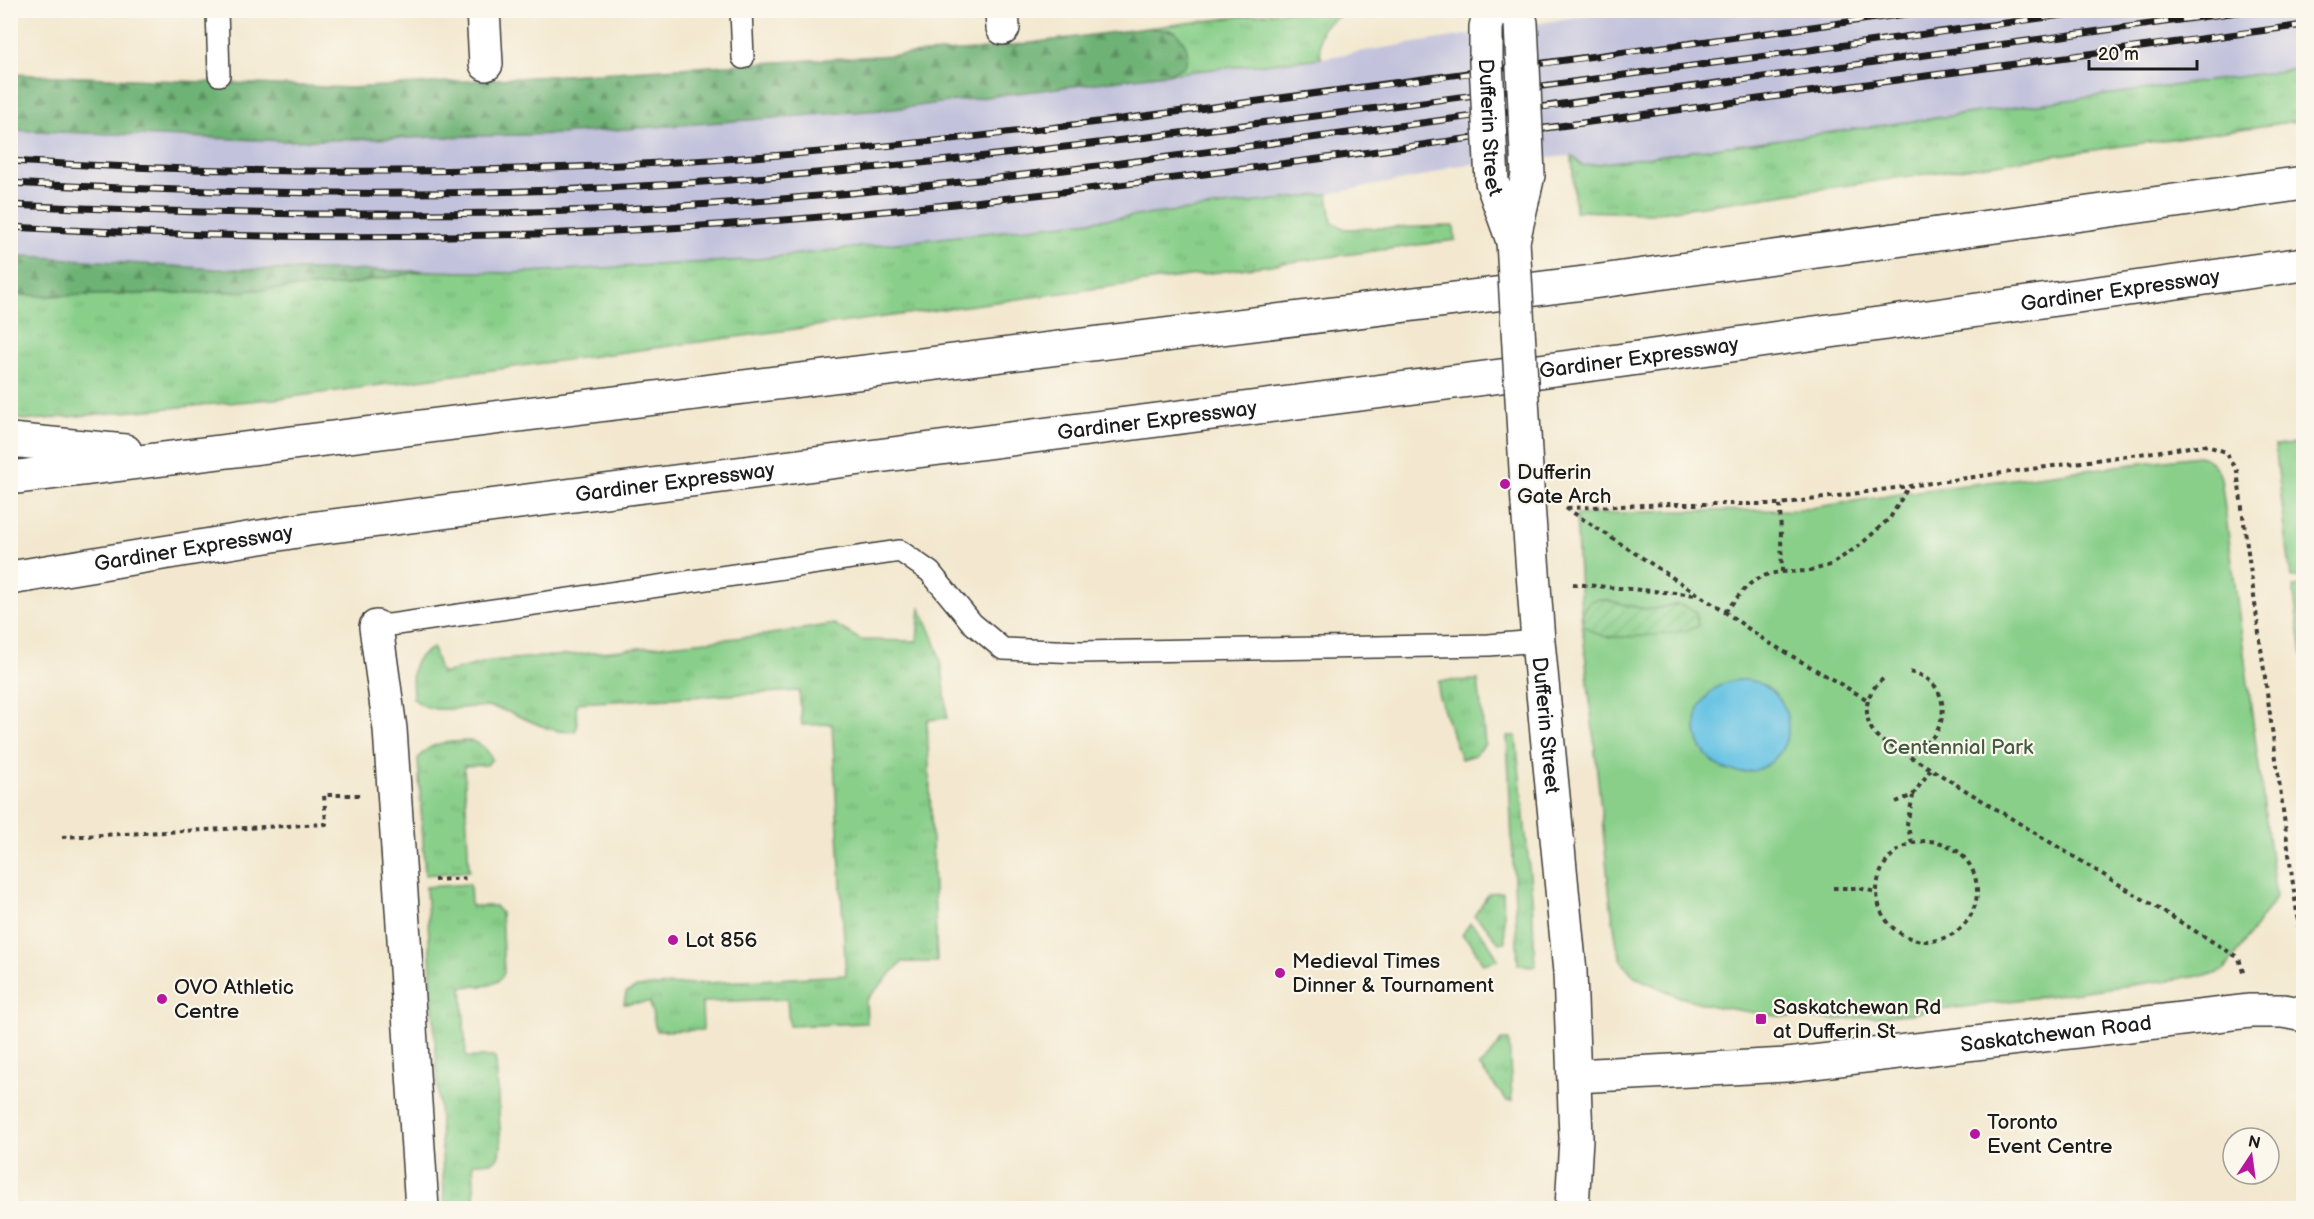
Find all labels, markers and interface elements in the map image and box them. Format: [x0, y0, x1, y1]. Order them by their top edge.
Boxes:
scale bar [2089, 33, 2197, 71]
text: 20 m [2098, 44, 2139, 65]
street label: Dufferin Street [1473, 58, 1508, 200]
street label: Gardiner Expressway [2019, 264, 2222, 317]
street label: Gardiner Expressway [1538, 332, 1741, 384]
street label: Gardiner Expressway [1056, 395, 1259, 446]
street label: Gardiner Expressway [574, 457, 777, 508]
place label: Dufferin Gate Arch [1517, 460, 1611, 509]
marker: Dufferin Gate Arch [1498, 477, 1512, 491]
street label: Gardiner Expressway [92, 520, 295, 577]
street label: Dufferin Street [1527, 656, 1565, 795]
park label: Centennial Park [1883, 735, 2034, 760]
place label: Lot 856 [685, 928, 758, 953]
marker: Lot 856 [666, 933, 680, 947]
place label: Medieval Times Dinner & Tournament [1292, 949, 1494, 998]
marker: Medieval Times Dinner & Tournament [1273, 966, 1287, 980]
place label: OVO Athletic Centre [174, 975, 294, 1024]
marker: OVO Athletic Centre [155, 992, 169, 1006]
place label: Saskatchewan Rd at Dufferin St [1773, 995, 1941, 1044]
street label: Saskatchewan Road [1959, 1011, 2153, 1058]
marker: Saskatchewan Rd at Dufferin St [1754, 1012, 1768, 1026]
place label: Toronto Event Centre [1987, 1110, 2112, 1159]
north arrow [2221, 1126, 2281, 1186]
marker: Toronto Event Centre [1968, 1127, 1982, 1141]
text: N [2246, 1132, 2262, 1153]

